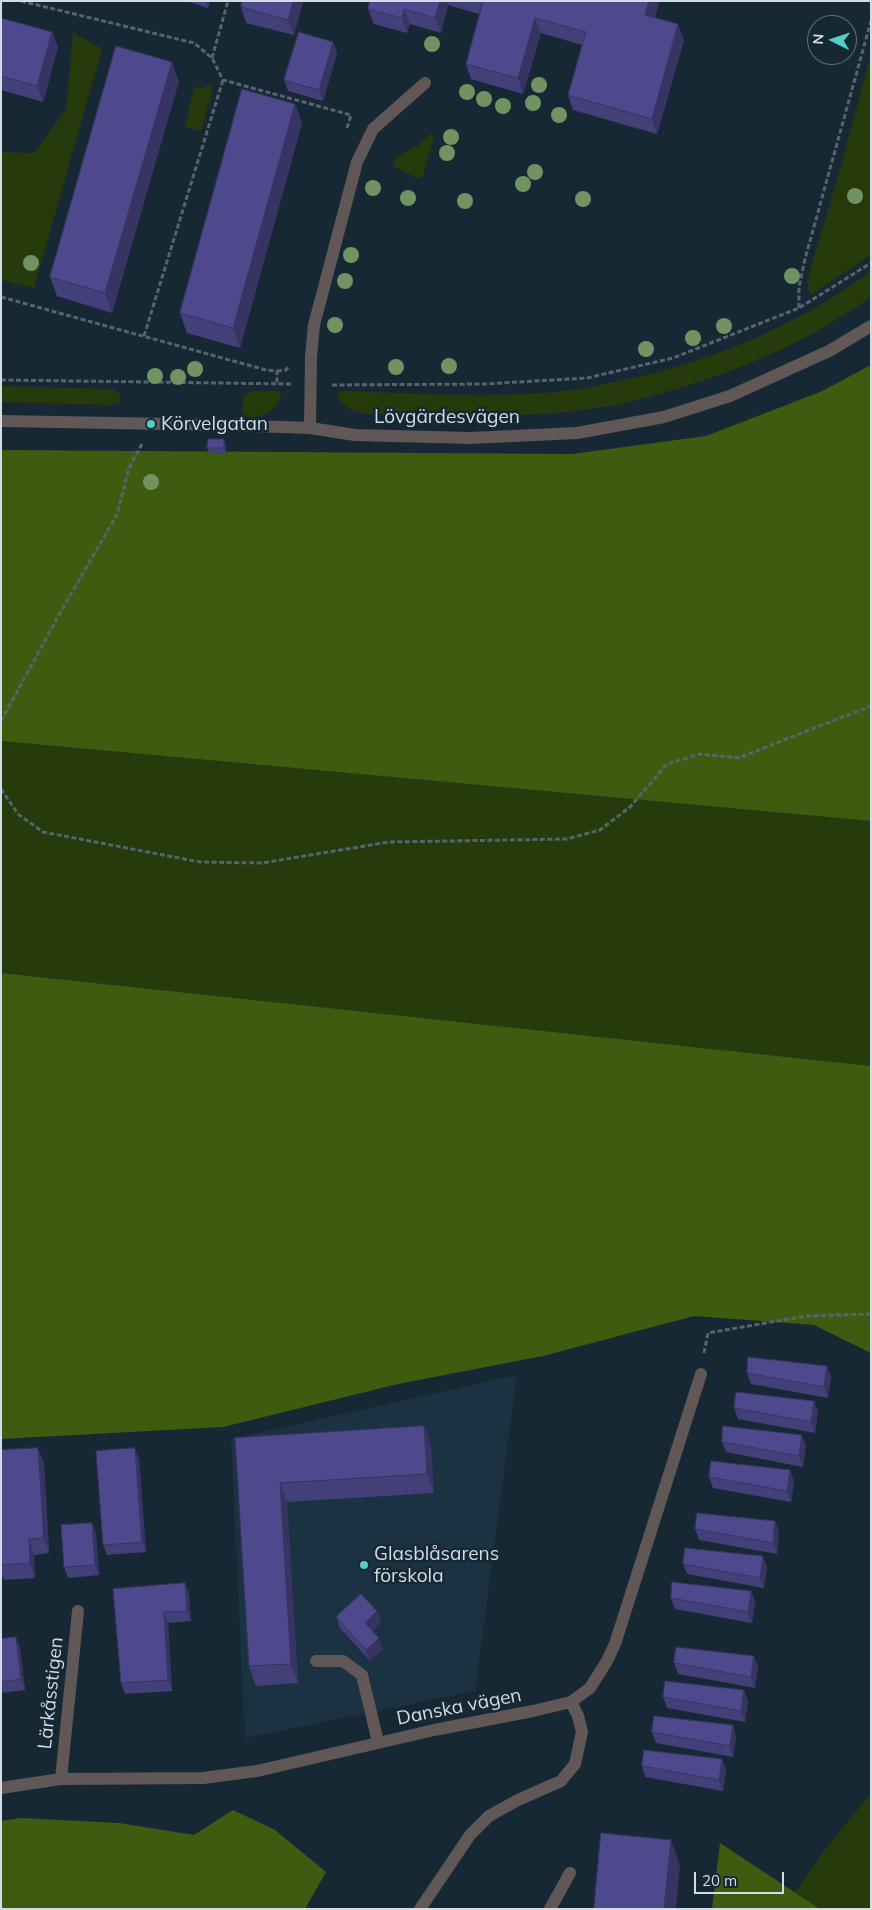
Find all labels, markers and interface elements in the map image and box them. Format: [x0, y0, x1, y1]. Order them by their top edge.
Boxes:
north arrow [807, 15, 857, 65]
text: N [809, 33, 827, 45]
street label: Lövgärdesvägen [374, 406, 520, 428]
place label: Körvelgatan [161, 413, 268, 435]
marker: Körvelgatan [145, 418, 157, 430]
place label: Glasblåsarens förskola [374, 1543, 499, 1587]
marker: Glasblåsarens förskola [358, 1559, 370, 1571]
street label: Lärkåsstigen [34, 1636, 68, 1750]
street label: Danska vägen [395, 1684, 523, 1730]
scale bar [697, 1862, 787, 1894]
text: 20 m [702, 1871, 737, 1890]

